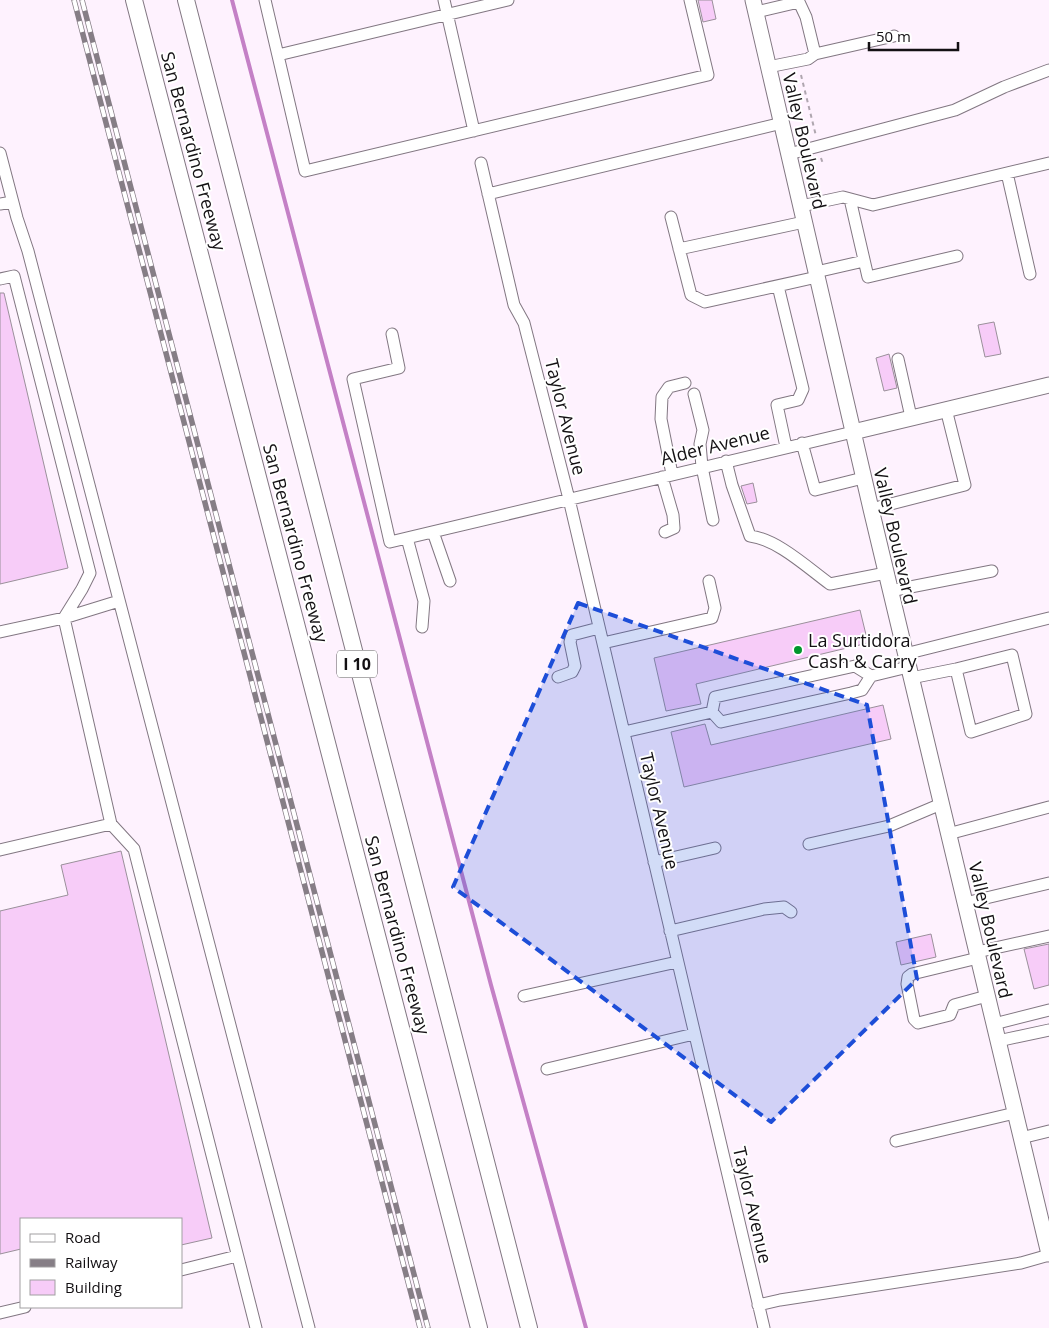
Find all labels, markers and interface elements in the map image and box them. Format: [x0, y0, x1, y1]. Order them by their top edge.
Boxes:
scale bar [869, 20, 958, 52]
text: 50 m [876, 26, 911, 46]
street label: San Bernardino Freeway [156, 49, 232, 254]
street label: Valley Boulevard [778, 71, 832, 211]
street label: Taylor Avenue [540, 356, 592, 478]
street label: Alder Avenue [658, 420, 772, 470]
street label: San Bernardino Freeway [258, 441, 334, 646]
street label: Valley Boulevard [869, 466, 923, 606]
place label: La Surtidora Cash & Carry [808, 628, 917, 673]
marker: La Surtidora Cash & Carry [792, 644, 804, 656]
road number: I 10 [337, 651, 377, 678]
street label: Taylor Avenue [635, 750, 685, 872]
street label: San Bernardino Freeway [360, 833, 436, 1038]
street label: Valley Boulevard [964, 860, 1018, 1000]
street label: Taylor Avenue [728, 1144, 778, 1266]
legend [20, 1218, 182, 1308]
text: Road [65, 1227, 101, 1247]
text: Railway [65, 1252, 118, 1272]
text: Building [65, 1277, 122, 1297]

